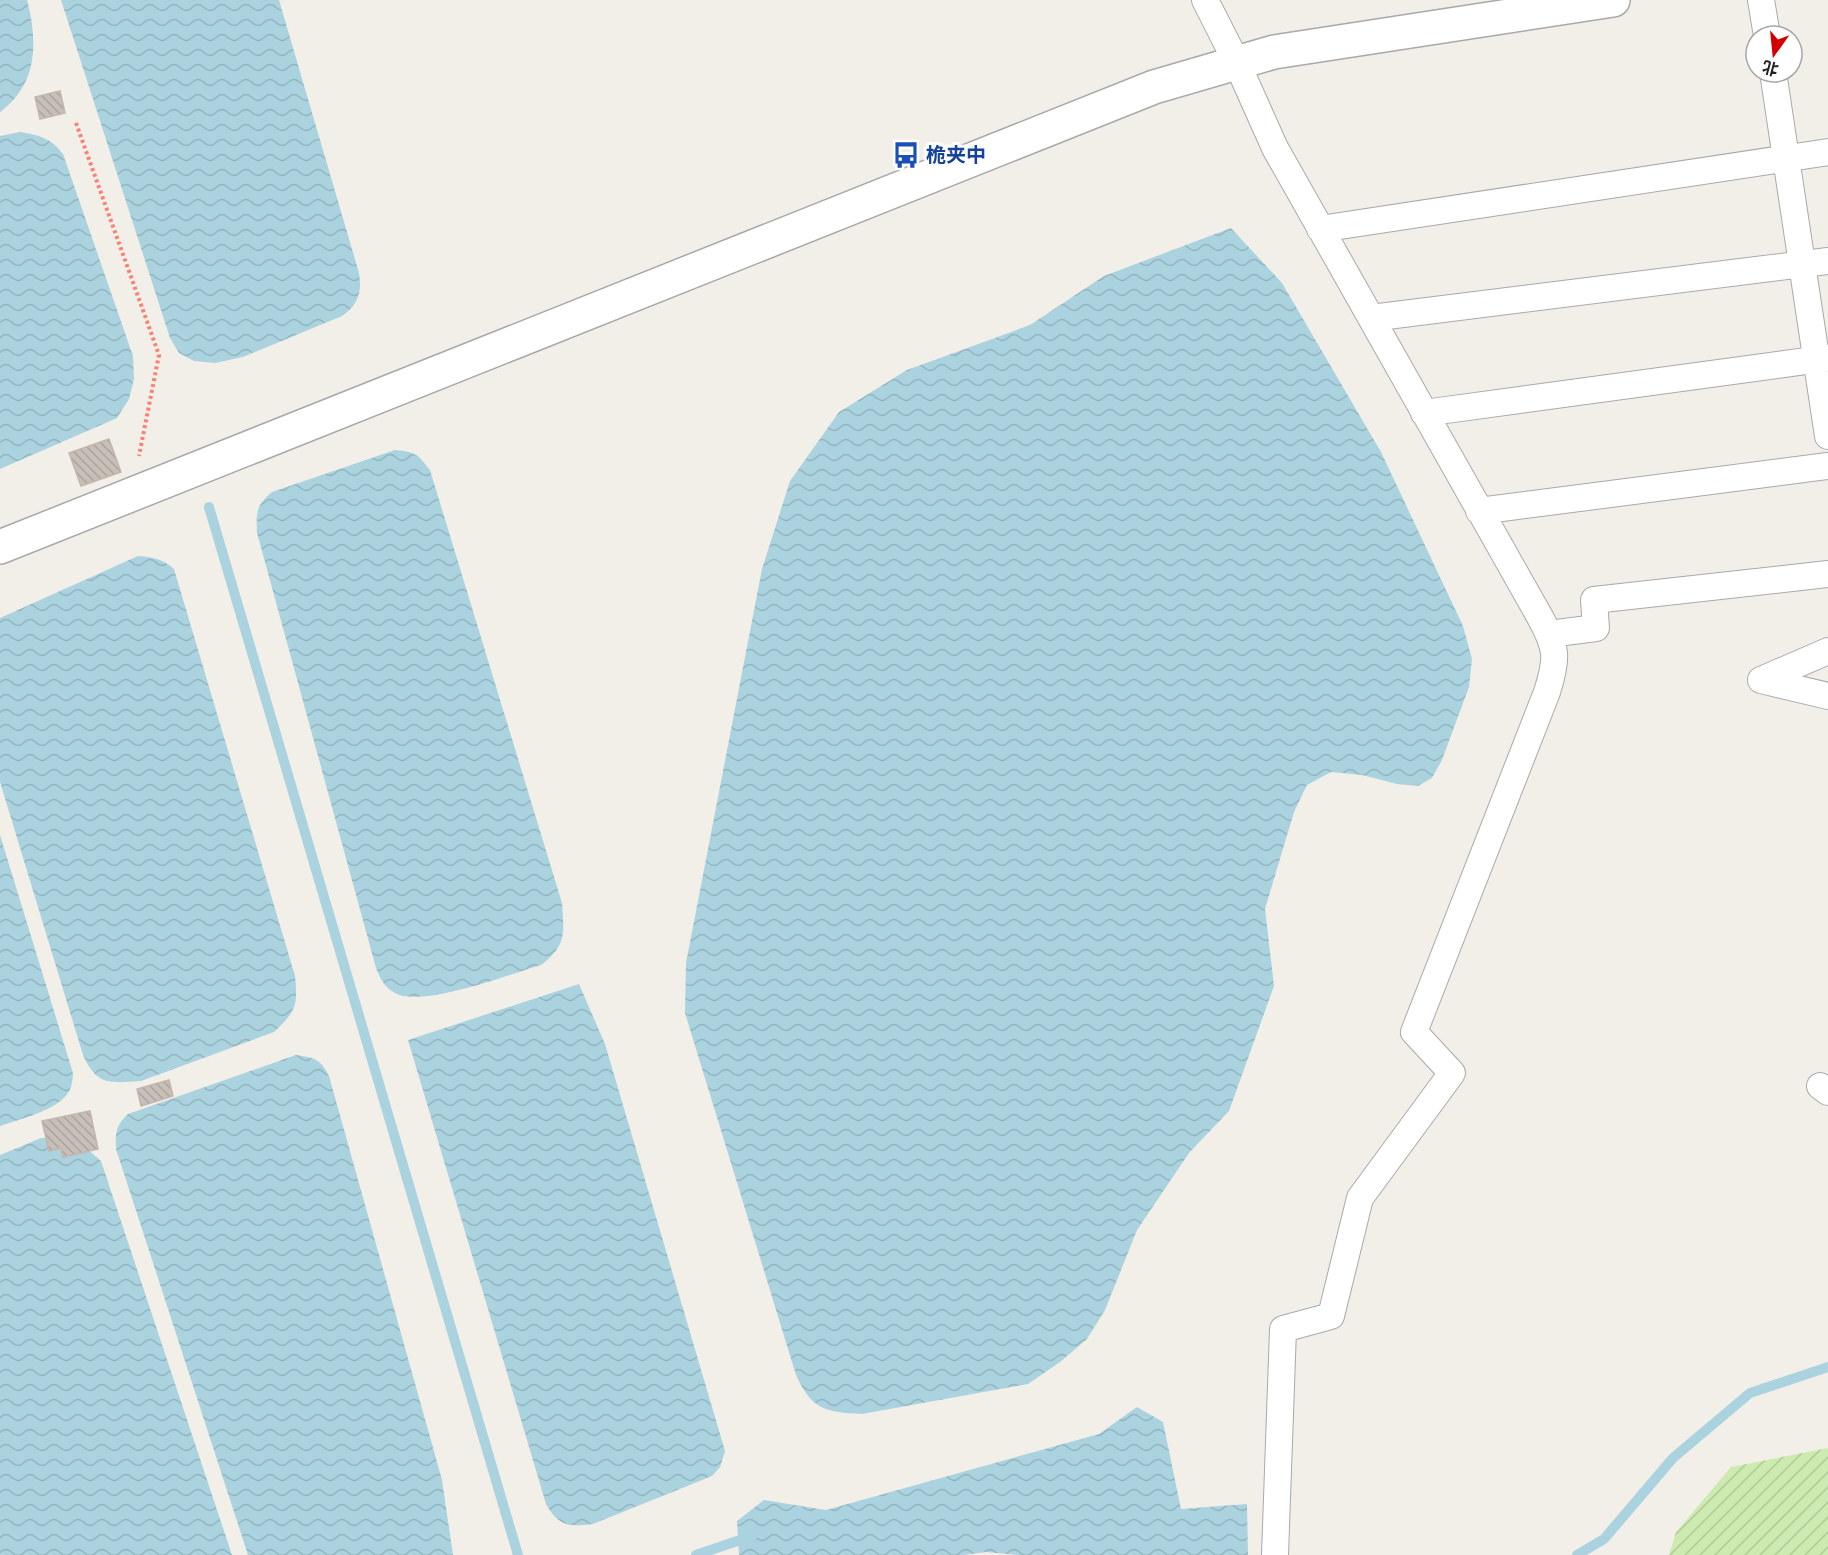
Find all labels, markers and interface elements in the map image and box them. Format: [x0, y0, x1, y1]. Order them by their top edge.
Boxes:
north arrow [1744, 24, 1804, 84]
text: 北 [1760, 58, 1780, 78]
bus stop icon: 桅夹中 [891, 140, 921, 170]
place label: 桅夹中 [926, 144, 986, 166]

